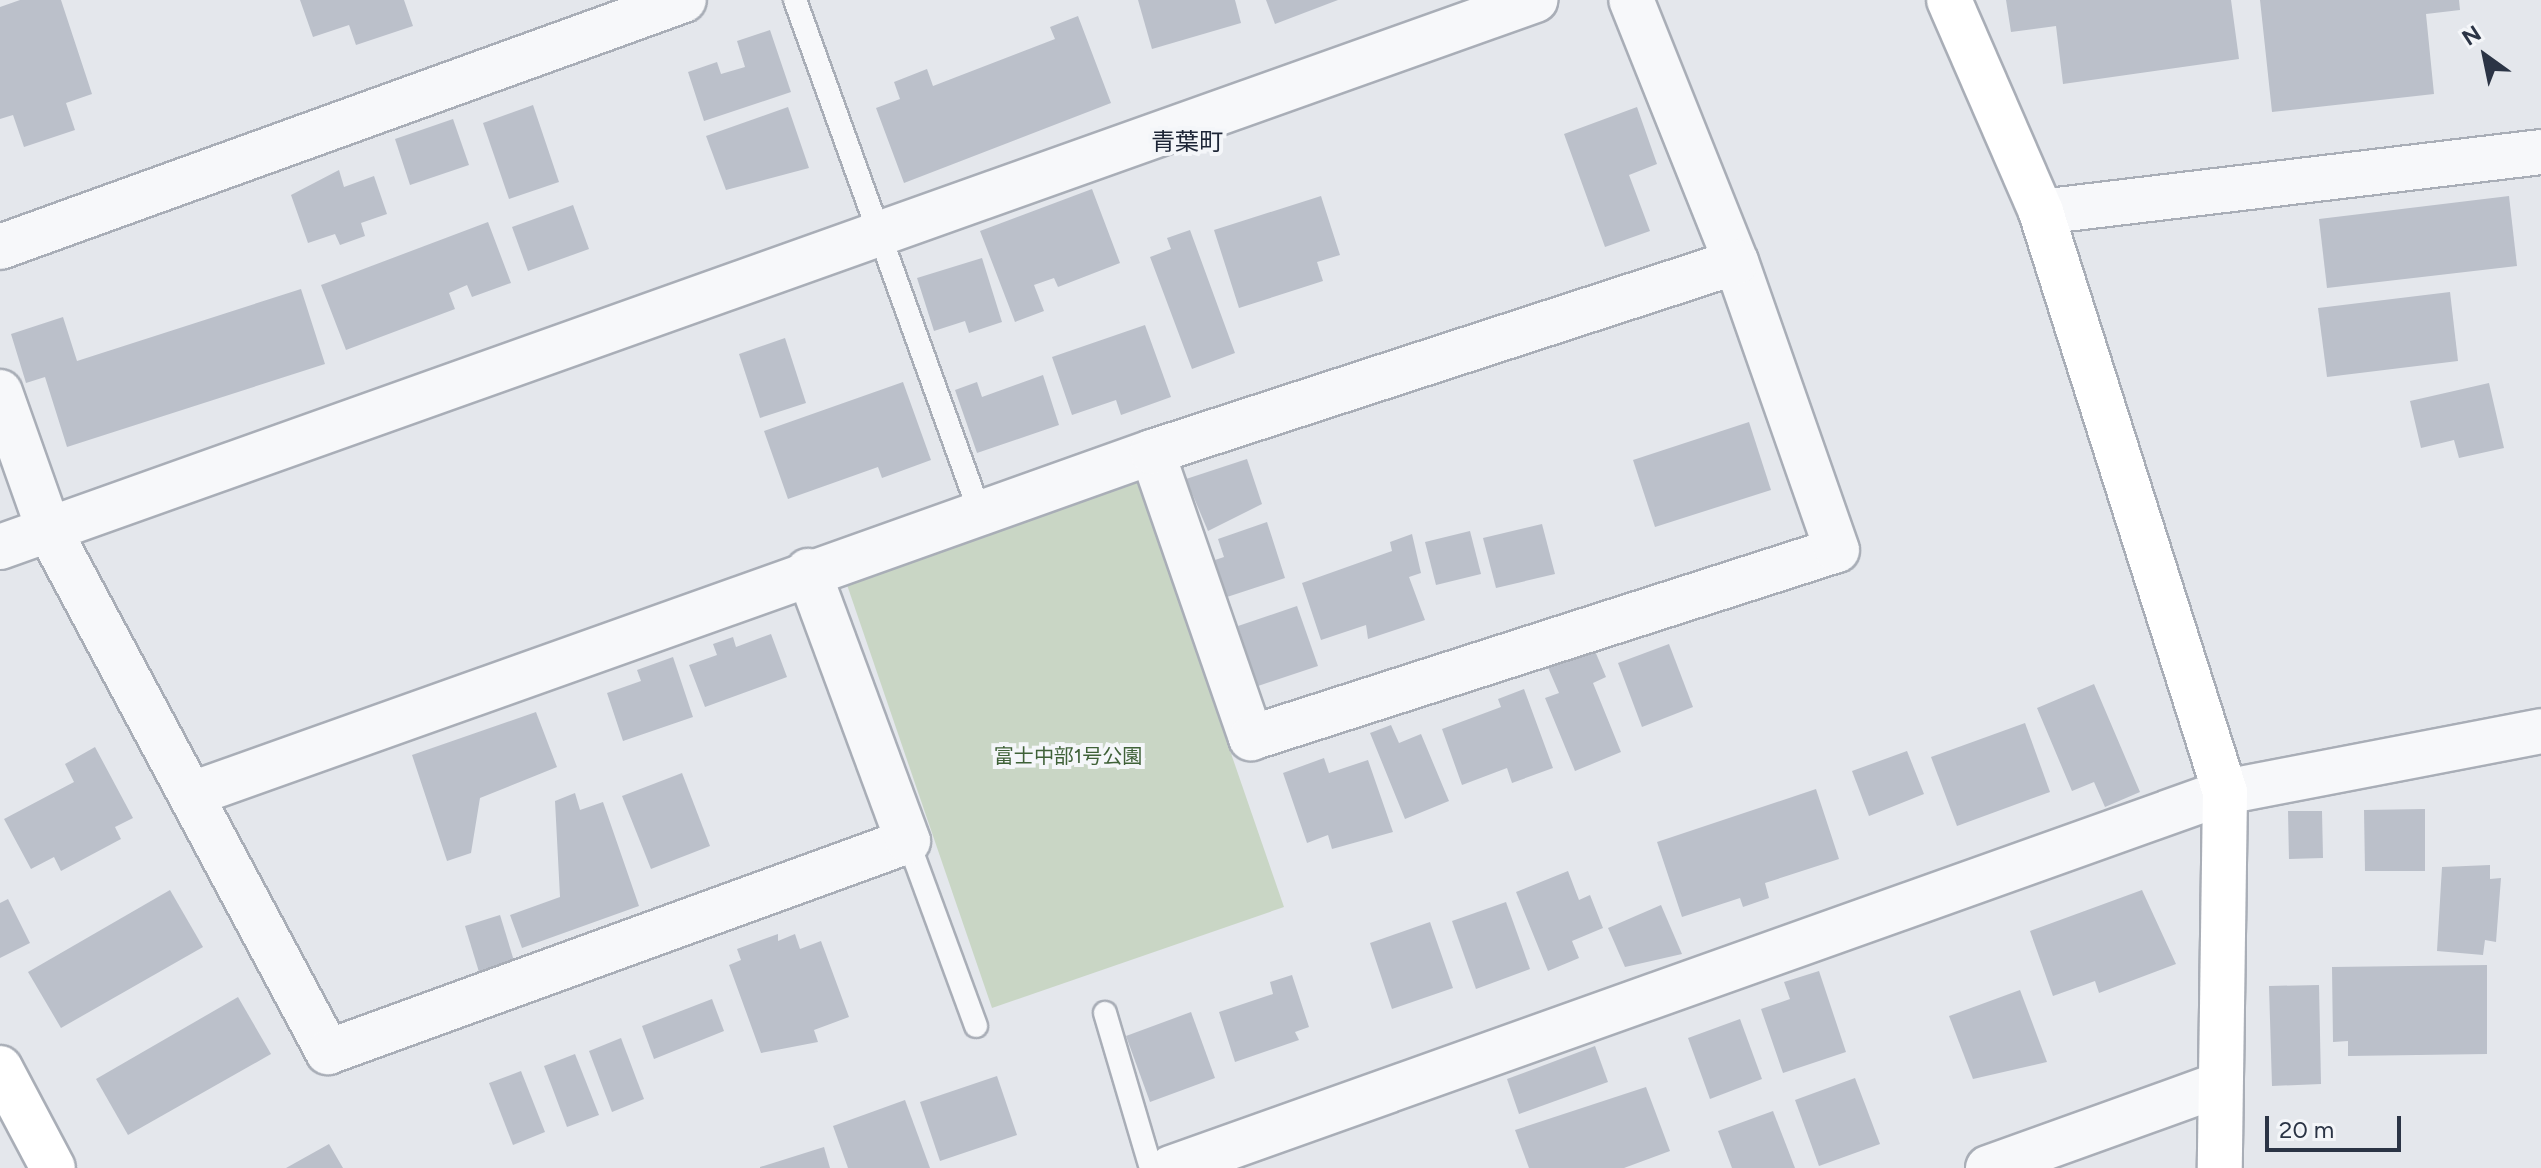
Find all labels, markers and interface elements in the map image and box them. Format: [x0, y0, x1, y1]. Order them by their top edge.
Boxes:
north arrow [2445, 16, 2525, 96]
text: N [2457, 20, 2486, 51]
district label: 青葉町 [1151, 128, 1223, 156]
park label: 富士中部1号公園 [994, 744, 1142, 768]
scale bar [2269, 1100, 2405, 1150]
text: 20 m [2279, 1115, 2334, 1144]

